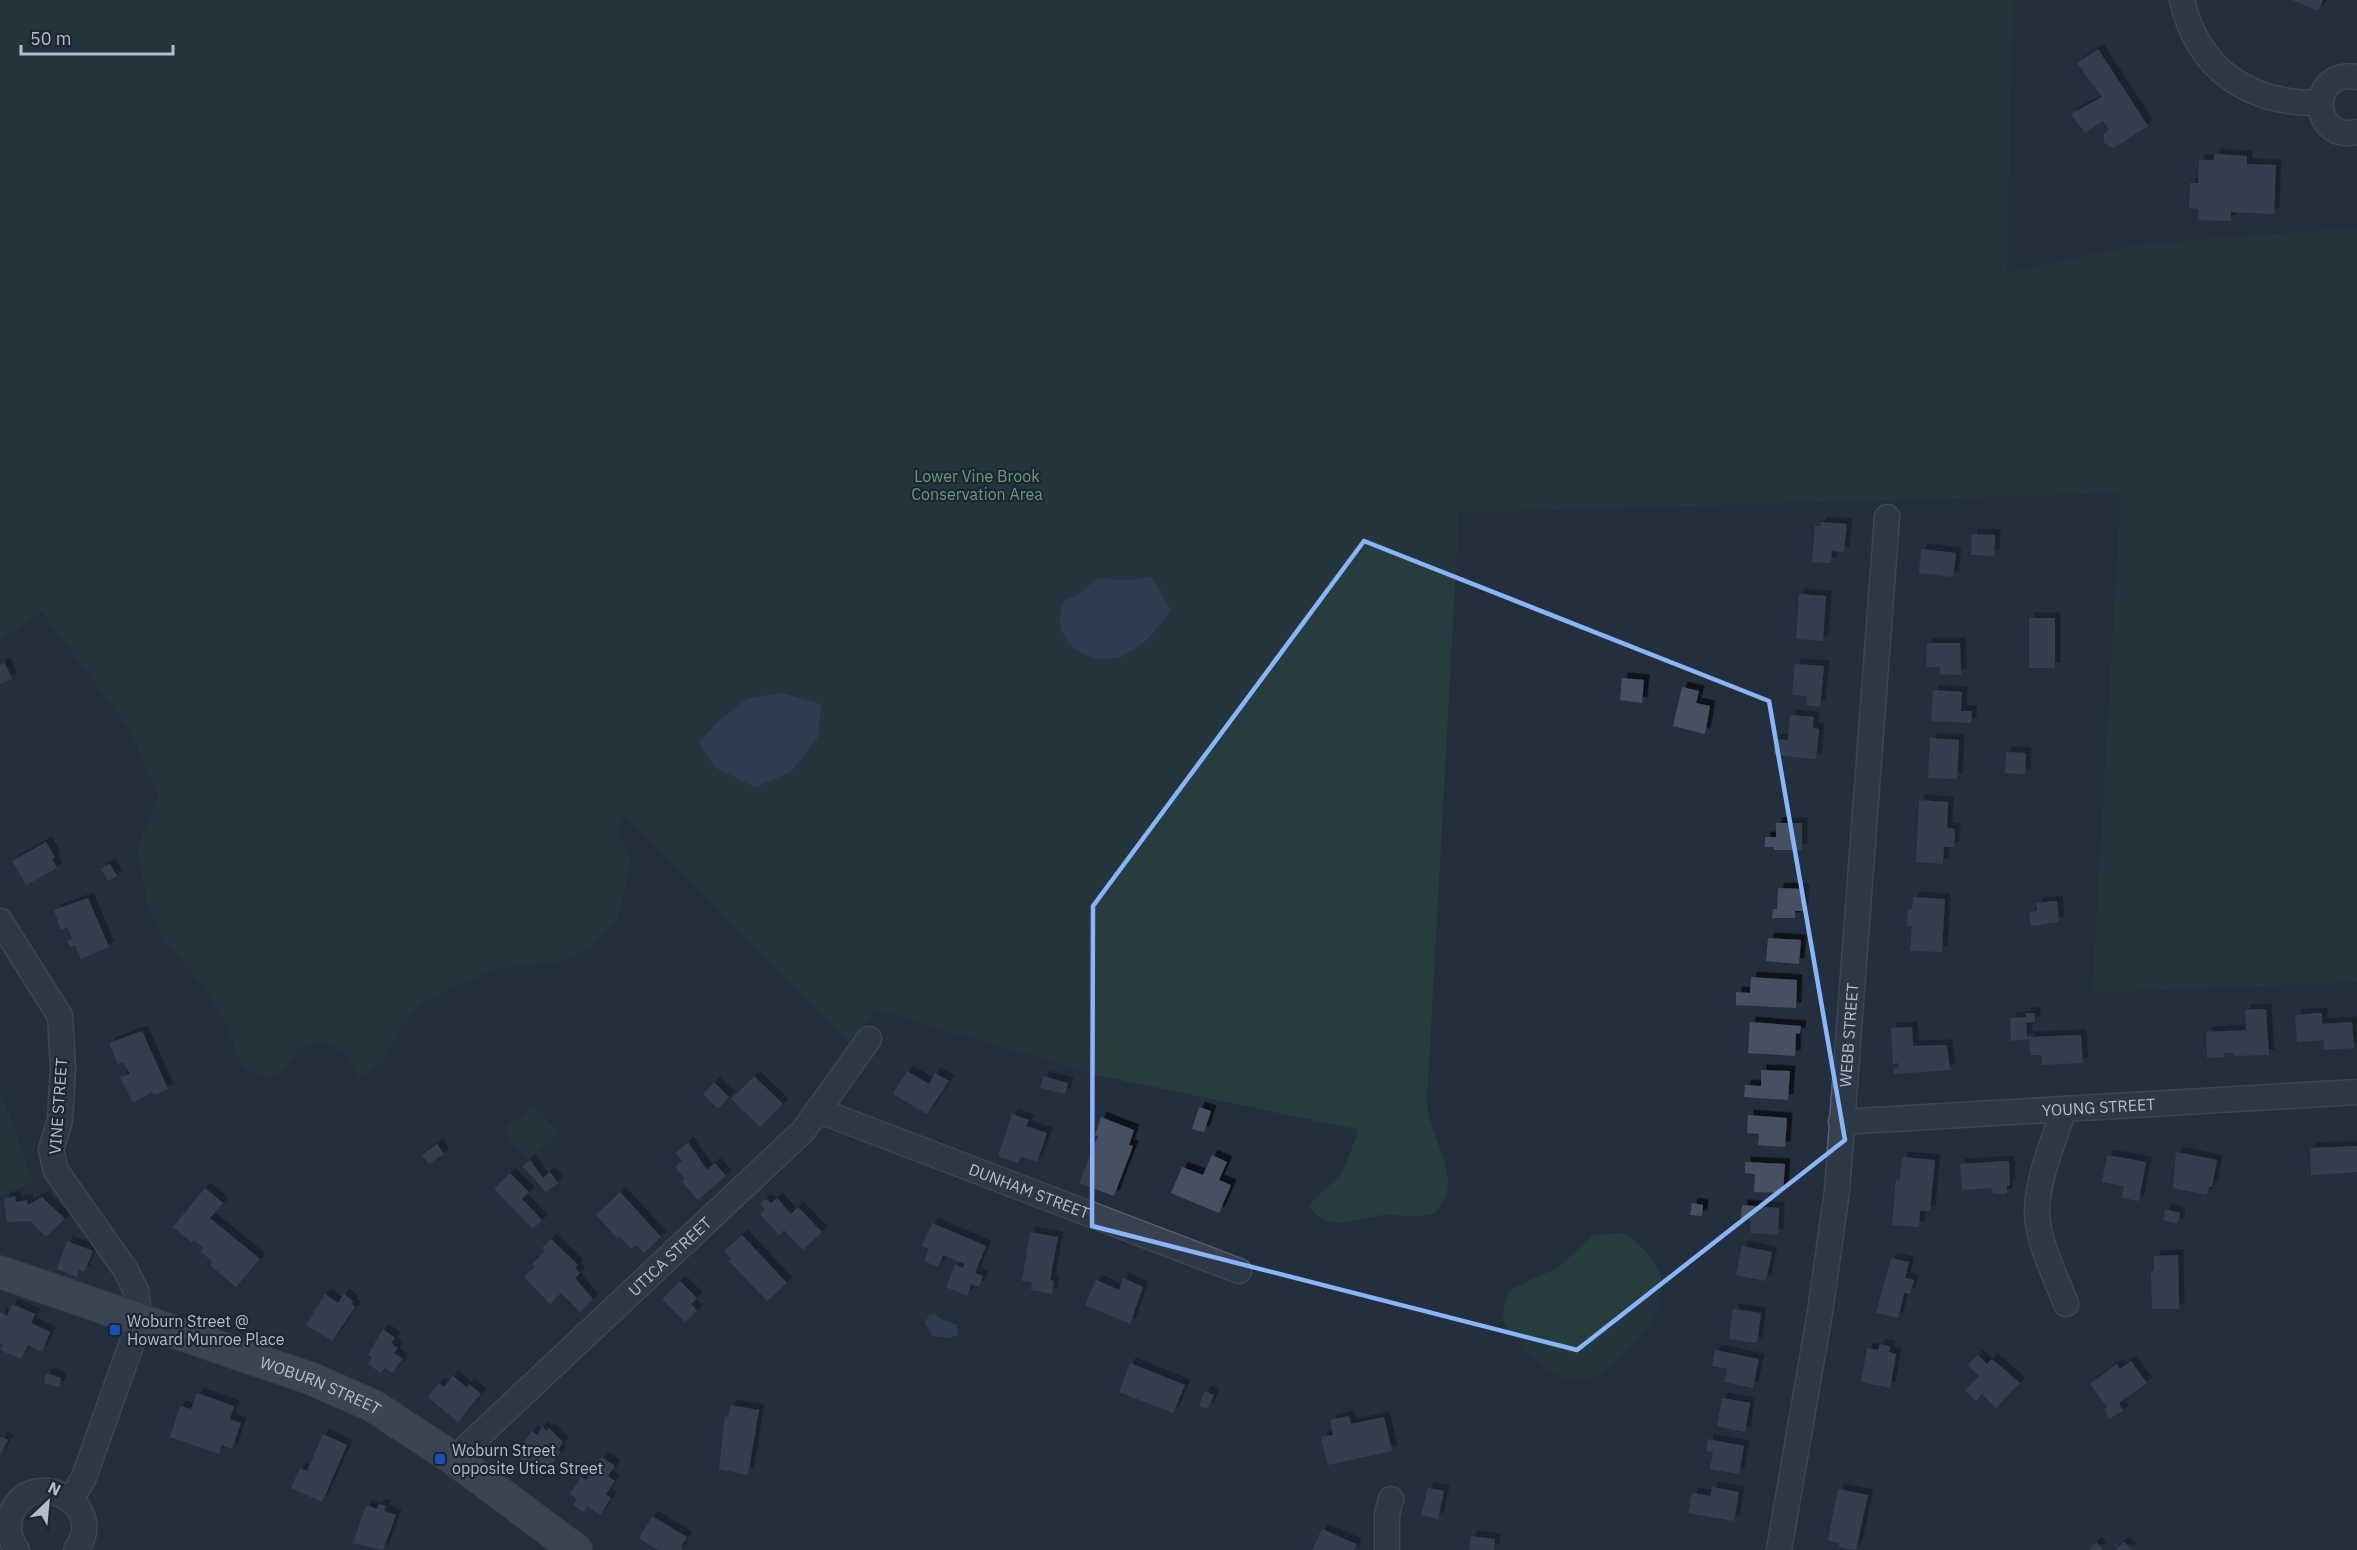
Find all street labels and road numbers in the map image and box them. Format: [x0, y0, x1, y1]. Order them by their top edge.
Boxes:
street label: WEBB STREET [1835, 982, 1862, 1088]
street label: VINE STREET [45, 1057, 71, 1155]
street label: YOUNG STREET [2041, 1094, 2156, 1120]
street label: DUNHAM STREET [966, 1159, 1092, 1223]
street label: UTICA STREET [624, 1212, 715, 1300]
street label: WOBURN STREET [258, 1352, 385, 1419]

